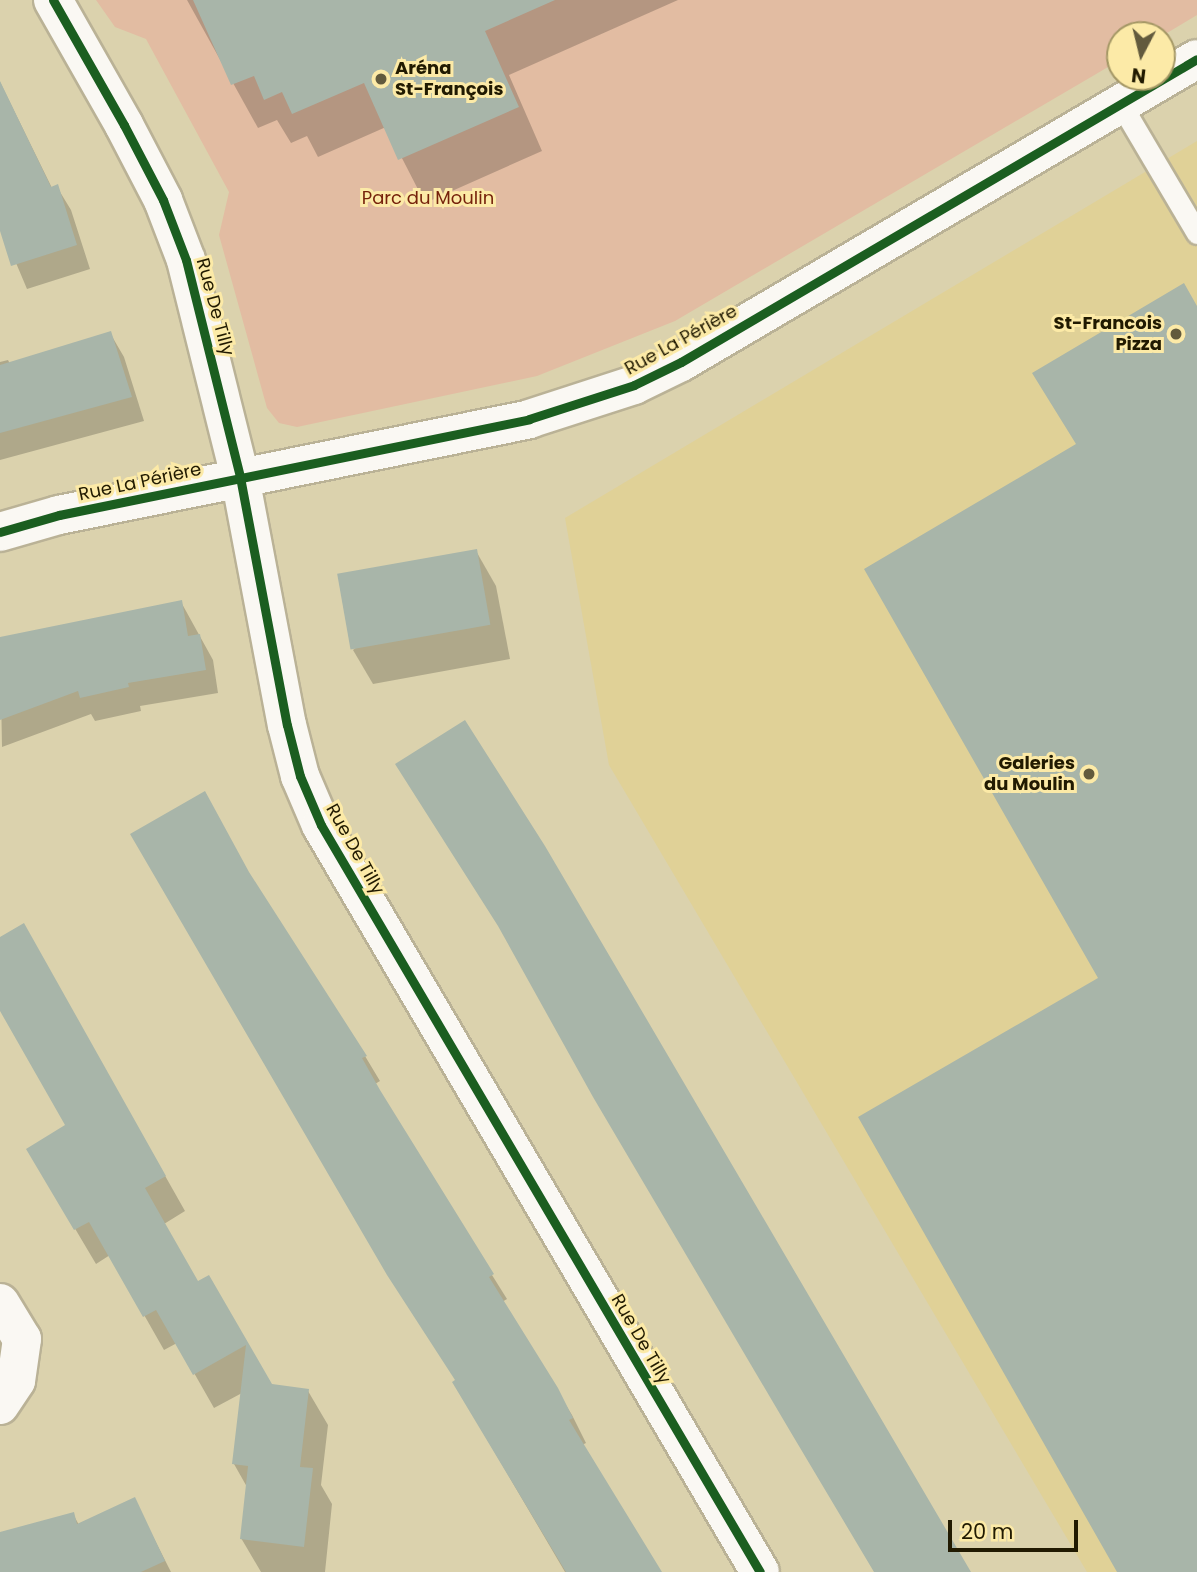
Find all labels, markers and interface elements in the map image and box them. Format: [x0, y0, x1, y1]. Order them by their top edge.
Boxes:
north arrow [1106, 21, 1176, 91]
place label: Aréna St-François [395, 58, 503, 100]
text: N [1130, 61, 1147, 90]
marker: Aréna St-François [373, 71, 389, 87]
park label: Parc du Moulin [362, 187, 494, 209]
street label: Rue De Tilly [192, 256, 238, 358]
street label: Rue La Périère [621, 300, 741, 380]
place label: St-Francois Pizza [1054, 313, 1162, 356]
marker: St-Francois Pizza [1168, 326, 1184, 342]
street label: Rue La Périère [77, 458, 203, 506]
place label: Galeries du Moulin [984, 753, 1075, 796]
marker: Galeries du Moulin [1081, 766, 1097, 782]
street label: Rue De Tilly [321, 800, 389, 898]
street label: Rue De Tilly [607, 1290, 675, 1388]
scale bar [952, 1506, 1082, 1550]
text: 20 m [961, 1517, 1014, 1546]

